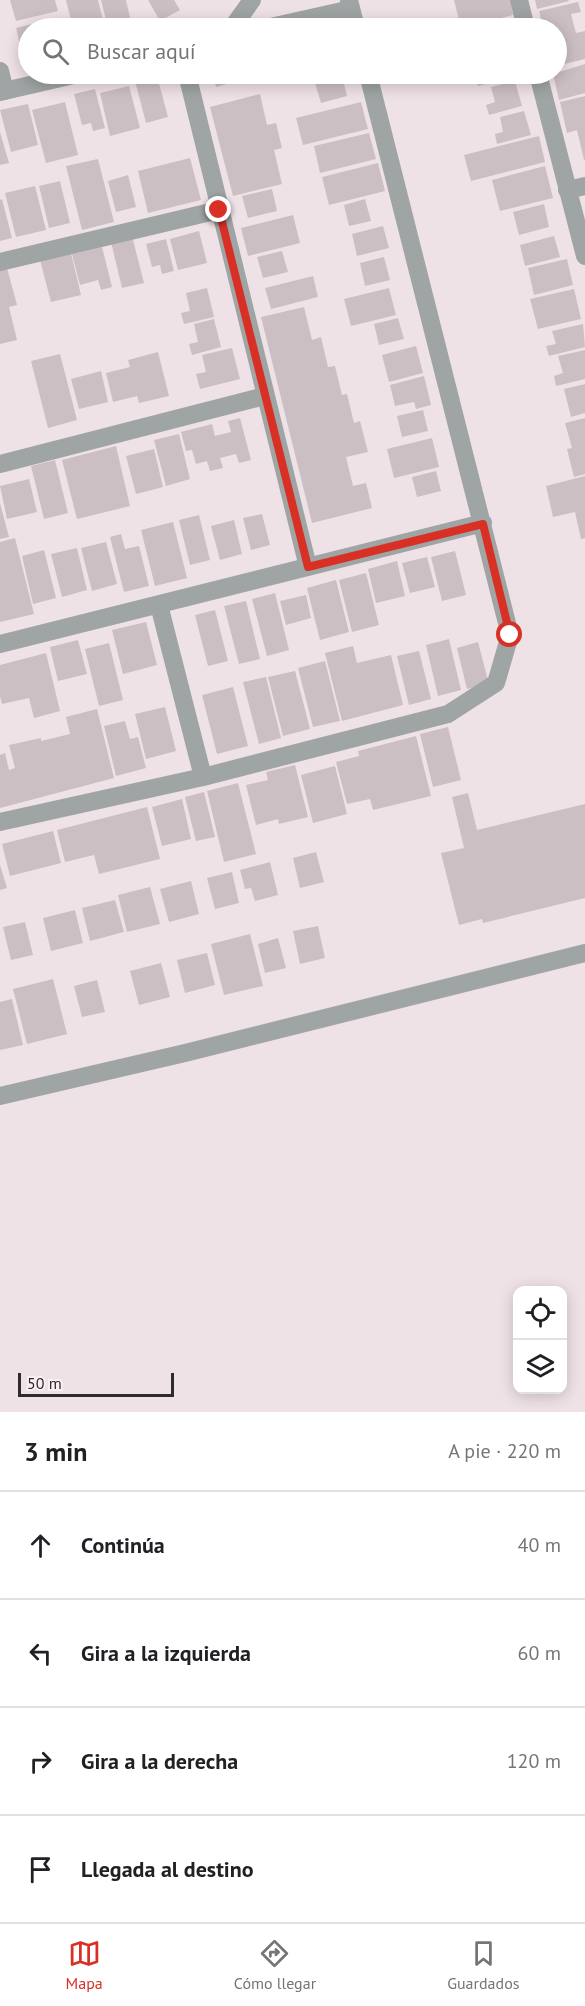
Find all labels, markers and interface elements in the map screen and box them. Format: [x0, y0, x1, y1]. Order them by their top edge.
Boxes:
search box [18, 18, 567, 84]
icon: search [39, 35, 72, 68]
text: Buscar aquí [87, 37, 196, 65]
route end [205, 196, 231, 222]
route start [496, 621, 522, 647]
map controls [513, 1286, 567, 1394]
button: locate [513, 1286, 567, 1340]
button: layers [513, 1340, 567, 1394]
scale bar [18, 1370, 174, 1398]
text: 50 m [27, 1373, 62, 1393]
text: 3 min [24, 1435, 87, 1468]
text: A pie · 220 m [448, 1438, 561, 1464]
icon: ahead [24, 1529, 57, 1562]
text: Continúa [81, 1531, 165, 1559]
text: 40 m [518, 1532, 561, 1558]
icon: left [24, 1637, 57, 1670]
text: Gira a la izquierda [81, 1639, 251, 1667]
text: 60 m [518, 1640, 561, 1666]
icon: right [24, 1745, 57, 1778]
text: Gira a la derecha [81, 1747, 238, 1775]
text: 120 m [507, 1748, 561, 1774]
icon: arrive [24, 1853, 57, 1886]
text: Llegada al destino [81, 1855, 254, 1883]
tab: Mapa [66, 1937, 103, 1993]
tab: Cómo llegar [234, 1937, 316, 1993]
tab: Guardados [447, 1937, 519, 1993]

